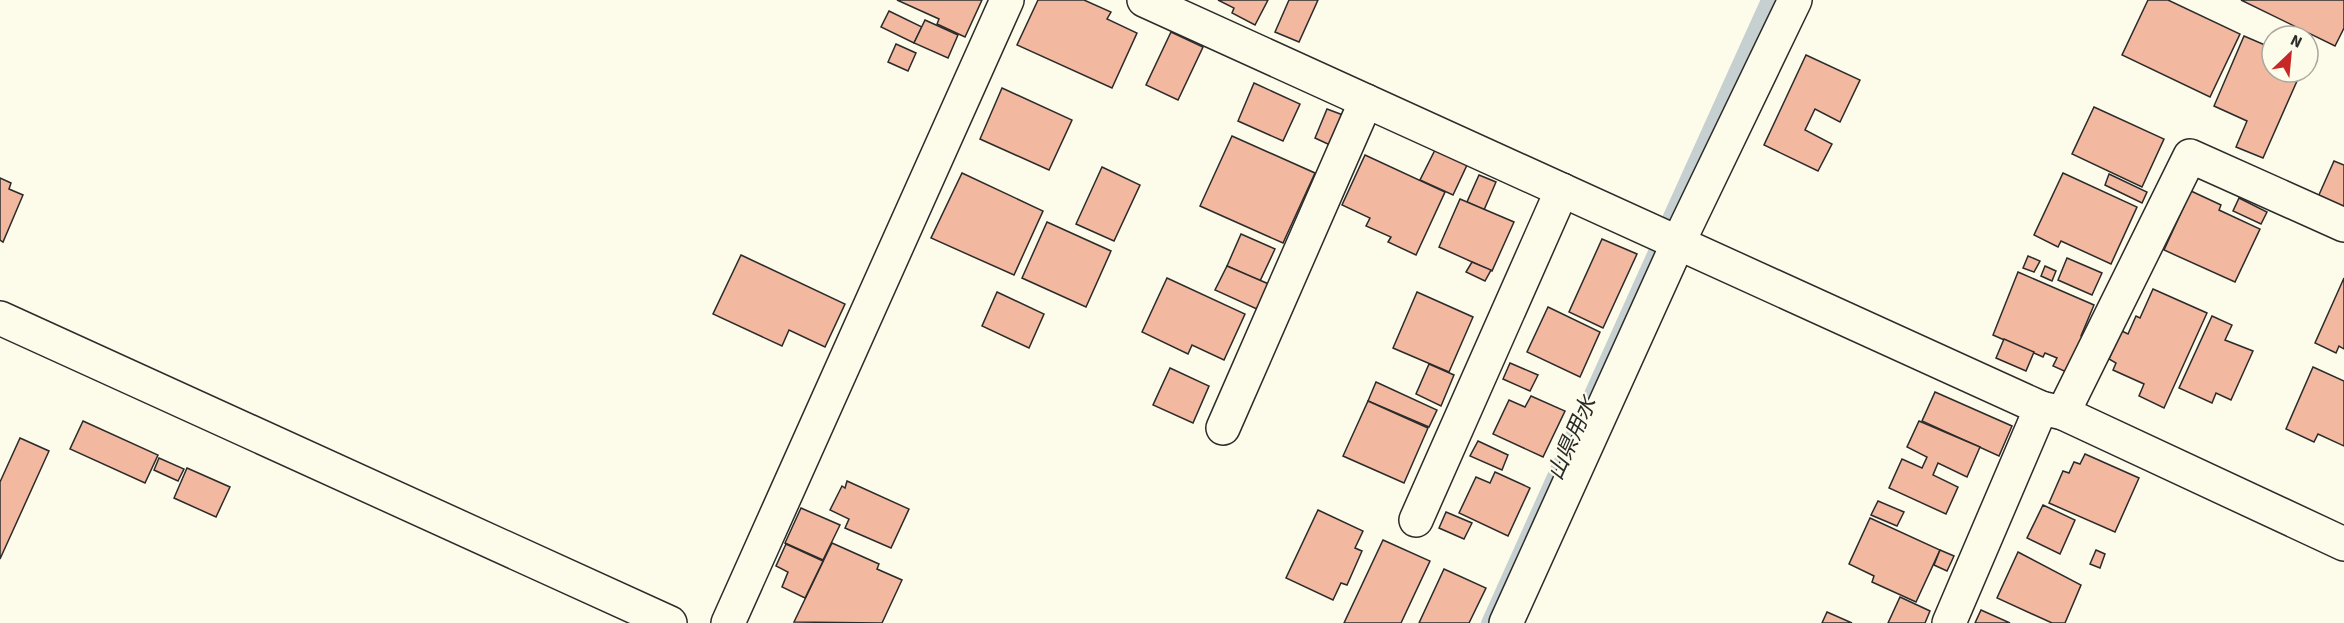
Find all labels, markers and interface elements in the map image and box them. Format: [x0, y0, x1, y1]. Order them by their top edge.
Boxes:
north arrow [2260, 24, 2320, 84]
text: N [2287, 29, 2306, 54]
water label: 山県用水 [1539, 390, 1605, 485]

